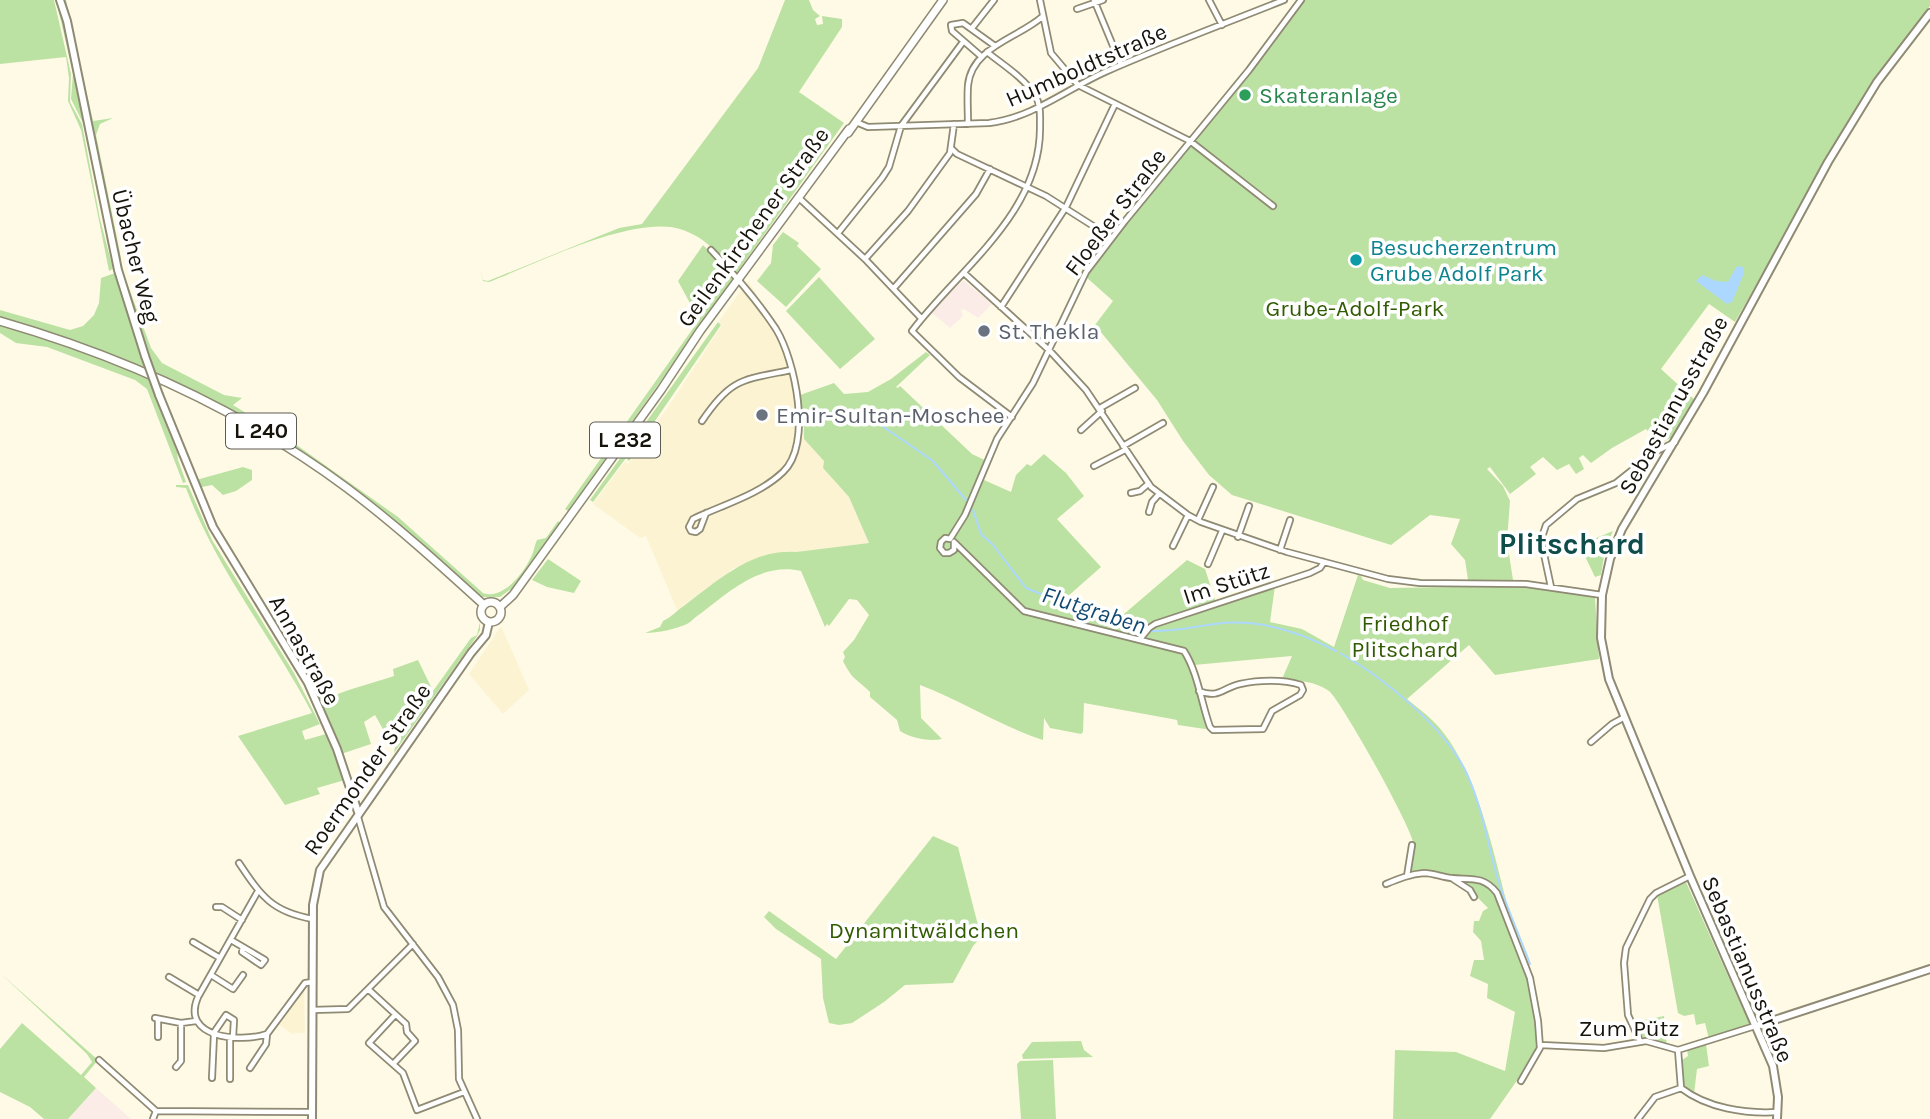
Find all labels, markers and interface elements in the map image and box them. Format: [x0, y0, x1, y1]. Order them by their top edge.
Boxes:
street label: Humboldtstraße [1002, 18, 1171, 113]
place label: Skateranlage [1259, 82, 1398, 109]
marker: Skateranlage [1237, 87, 1253, 103]
street label: Geilenkirchener Straße [672, 122, 835, 332]
street label: Floeßer Straße [1059, 143, 1172, 281]
street label: Übacher Weg [106, 186, 165, 326]
place label: Besucherzentrum Grube Adolf Park [1370, 234, 1557, 287]
marker: Besucherzentrum Grube Adolf Park [1348, 252, 1364, 268]
park label: Grube-Adolf-Park [1266, 295, 1444, 322]
street label: Sebastianusstraße [1613, 311, 1734, 499]
place label: St. Thekla [998, 318, 1099, 345]
marker: St. Thekla [976, 323, 992, 339]
place label: Emir-Sultan-Moschee [776, 402, 1005, 429]
marker: Emir-Sultan-Moschee [754, 407, 770, 423]
road number: L 240 [226, 414, 296, 448]
road number: L 232 [590, 422, 660, 458]
district label: Plitschard [1499, 526, 1645, 562]
street label: Im Stütz [1179, 557, 1273, 610]
water label: Flutgraben [1038, 580, 1150, 640]
street label: Annastraße [263, 591, 346, 710]
park label: Friedhof Plitschard [1351, 610, 1459, 663]
street label: Roermonder Straße [298, 678, 437, 860]
street label: Sebastianusstraße [1696, 872, 1799, 1066]
park label: Dynamitwäldchen [829, 917, 1019, 944]
street label: Zum Pütz [1579, 1015, 1679, 1042]

